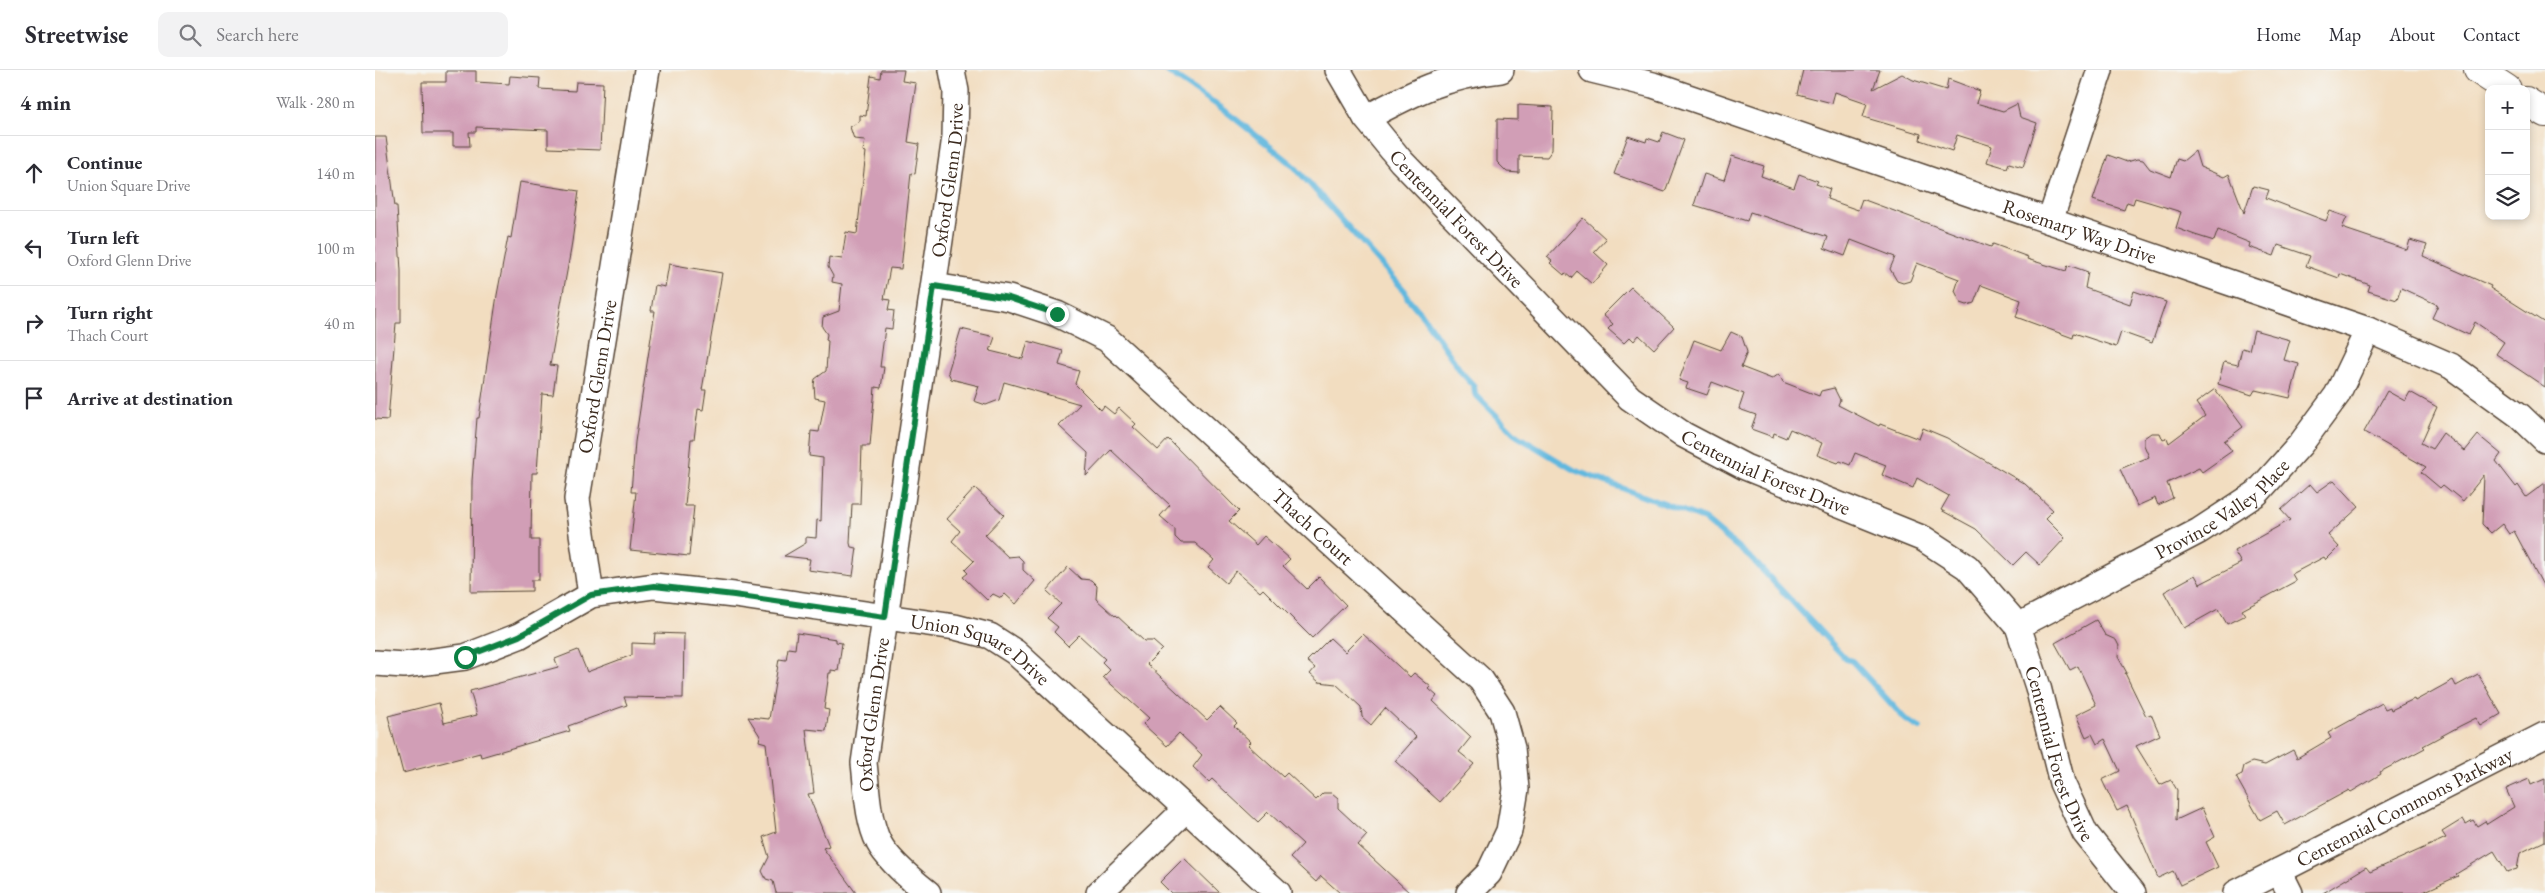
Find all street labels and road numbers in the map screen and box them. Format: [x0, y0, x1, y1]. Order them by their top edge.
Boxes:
street label: Oxford Glenn Drive [925, 103, 969, 259]
street label: Centennial Forest Drive [1384, 144, 1530, 294]
street label: Rosemary Way Drive [1999, 193, 2160, 270]
street label: Oxford Glenn Drive [572, 298, 622, 456]
street label: Centennial Forest Drive [1677, 423, 1855, 521]
street label: Province Valley Place [2150, 453, 2295, 565]
street label: Thach Court [1266, 483, 1360, 571]
street label: Union Square Drive [909, 608, 1056, 691]
street label: Oxford Glenn Drive [851, 636, 895, 793]
street label: Centennial Forest Drive [2019, 662, 2100, 847]
street label: Centennial Commons Parkway [2292, 741, 2517, 873]

